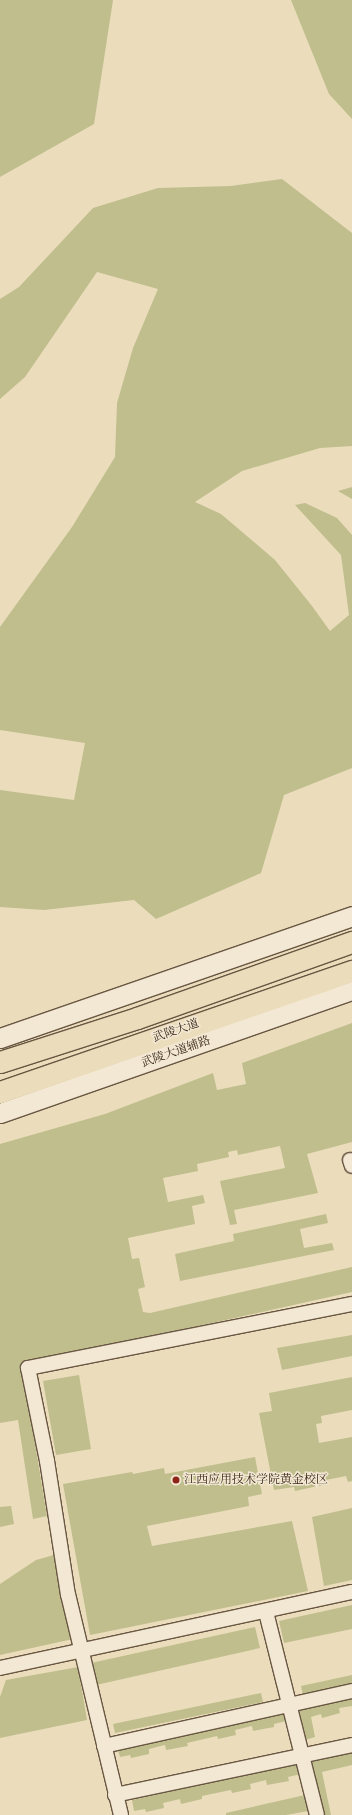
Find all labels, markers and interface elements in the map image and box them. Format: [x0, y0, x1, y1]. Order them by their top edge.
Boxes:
street label: 武陵大道 [151, 1016, 201, 1046]
street label: 武陵大道辅路 [140, 1033, 212, 1071]
place label: 江西应用技术学院黄金校区 [184, 1473, 328, 1487]
marker: 江西应用技术学院黄金校区 [171, 1475, 181, 1485]

